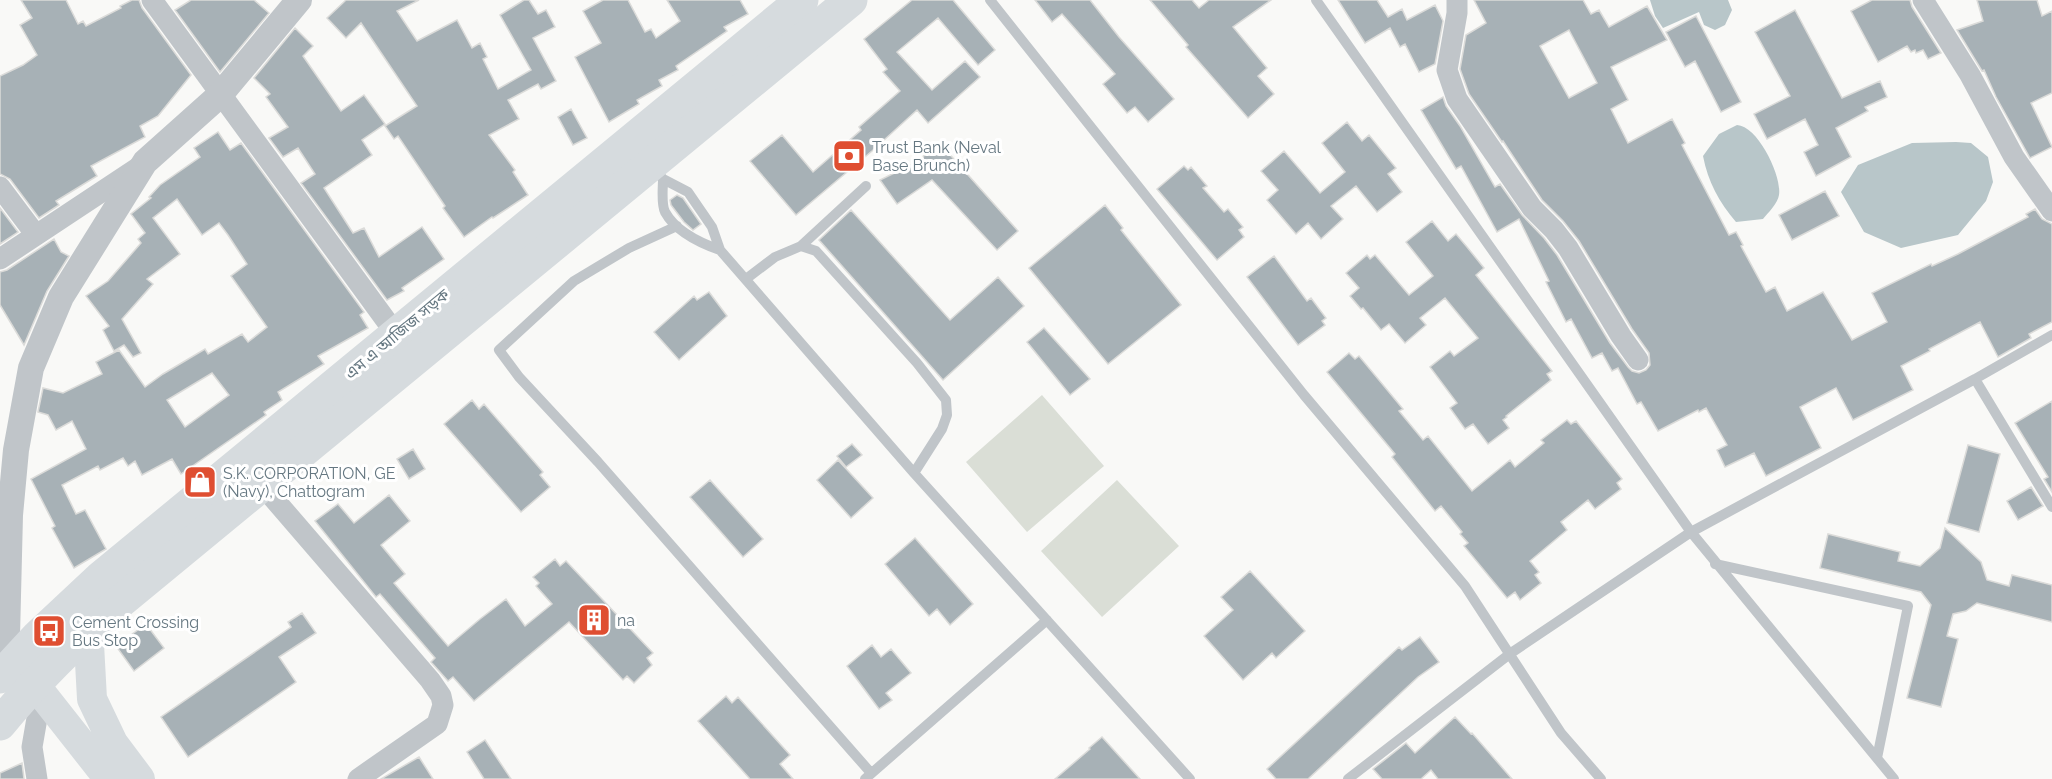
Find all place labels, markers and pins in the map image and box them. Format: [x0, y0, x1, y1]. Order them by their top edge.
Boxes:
bank icon: Trust Bank (Neval Base Brunch) [831, 138, 867, 174]
place label: Trust Bank (Neval Base Brunch) [872, 138, 1002, 175]
shop icon: S.K. CORPORATION, GE (Navy), Chattogram [182, 464, 218, 500]
place label: S.K. CORPORATION, GE (Navy), Chattogram [223, 464, 396, 501]
building icon: na [576, 602, 612, 638]
place label: na [617, 611, 635, 630]
bus stop icon: Cement Crossing Bus Stop [31, 613, 67, 649]
place label: Cement Crossing Bus Stop [72, 613, 199, 650]

